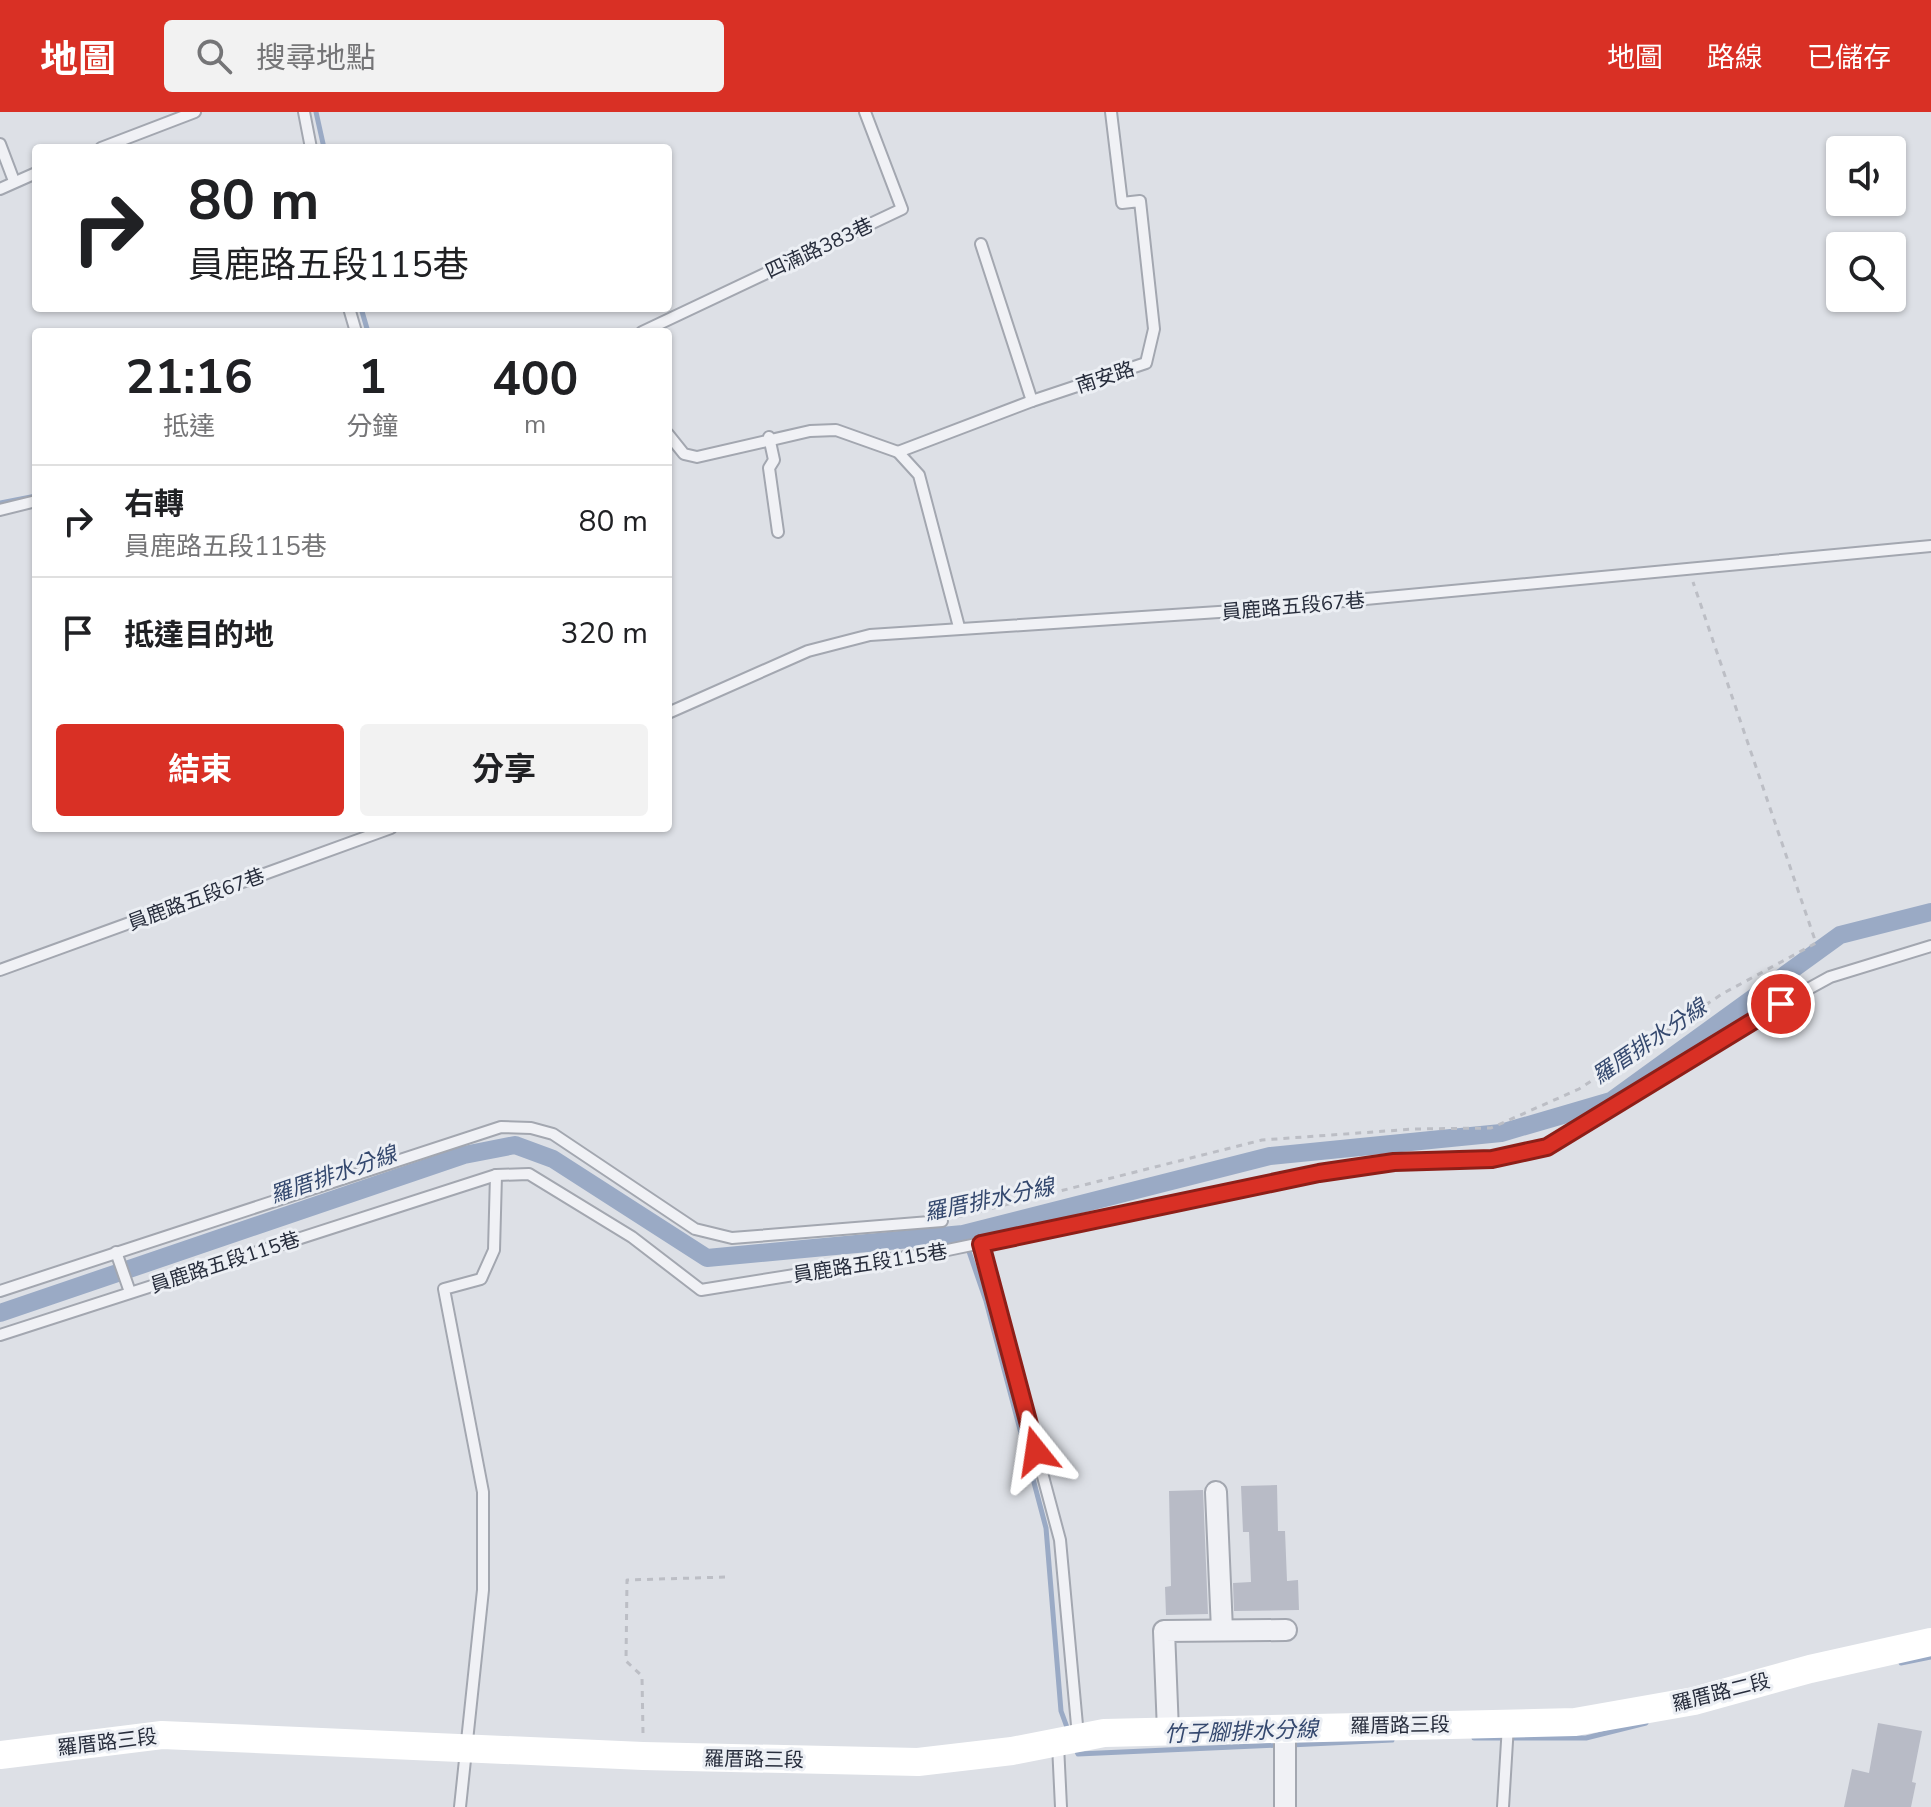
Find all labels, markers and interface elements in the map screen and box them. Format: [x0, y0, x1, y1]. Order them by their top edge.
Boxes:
search box [164, 20, 724, 92]
text: 地圖 [40, 34, 116, 85]
icon: search [192, 34, 236, 78]
text: 搜尋地點 [256, 38, 376, 79]
text: 地圖 [1607, 39, 1663, 77]
text: 路線 [1707, 39, 1763, 77]
text: 已儲存 [1807, 39, 1891, 77]
map controls [1826, 136, 1906, 312]
button: sound [1826, 136, 1906, 216]
text: 80 m [188, 162, 319, 239]
icon: right [56, 176, 160, 280]
street label: 四湳路383巷 [761, 212, 877, 285]
button: search [1826, 232, 1906, 312]
text: 員鹿路五段115巷 [188, 241, 469, 290]
text: 21:16 [126, 344, 253, 410]
text: 1 [358, 344, 387, 410]
text: 400 [492, 346, 578, 412]
street label: 南安路 [1072, 355, 1138, 400]
text: m [524, 407, 546, 442]
text: 抵達 [163, 409, 215, 444]
text: 分鐘 [346, 409, 398, 444]
text: 右轉 [124, 484, 184, 525]
icon: right [56, 499, 100, 543]
text: 80 m [579, 501, 648, 542]
text: 員鹿路五段115巷 [124, 529, 327, 564]
street label: 員鹿路五段67巷 [1220, 587, 1366, 626]
icon: arrive [56, 611, 100, 655]
text: 320 m [561, 613, 648, 654]
text: 抵達目的地 [124, 615, 274, 656]
button: 結束 [56, 724, 344, 816]
button: 分享 [360, 724, 648, 816]
street label: 員鹿路五段67巷 [124, 862, 268, 937]
pin [1747, 970, 1815, 1038]
icon: arrive [1759, 982, 1803, 1026]
water label: 羅厝排水分線 [1586, 991, 1715, 1091]
water label: 羅厝排水分線 [266, 1138, 403, 1211]
water label: 羅厝排水分線 [922, 1171, 1060, 1228]
street label: 員鹿路五段115巷 [147, 1226, 304, 1299]
street label: 員鹿路五段115巷 [791, 1238, 949, 1289]
position arrow [994, 1409, 1078, 1493]
street label: 羅厝路二段 [1669, 1667, 1773, 1718]
street label: 羅厝路三段 [1350, 1711, 1450, 1740]
water label: 竹子腳排水分線 [1164, 1714, 1322, 1750]
street label: 羅厝路三段 [56, 1723, 158, 1762]
street label: 羅厝路三段 [704, 1745, 804, 1774]

